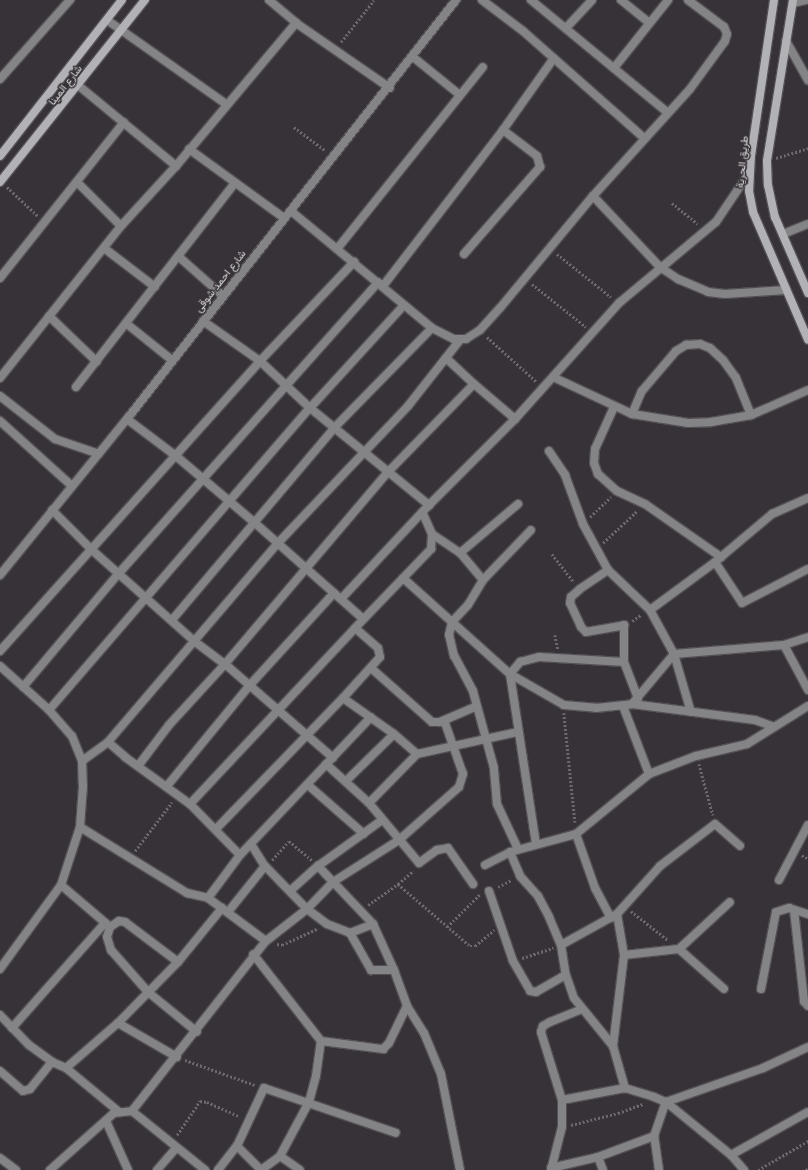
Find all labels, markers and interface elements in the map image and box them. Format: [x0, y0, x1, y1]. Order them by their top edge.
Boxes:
street label: شارع المينا [45, 62, 85, 108]
street label: طريق الحرية [733, 135, 751, 189]
street label: شارع احمد شوقى [192, 247, 248, 315]

